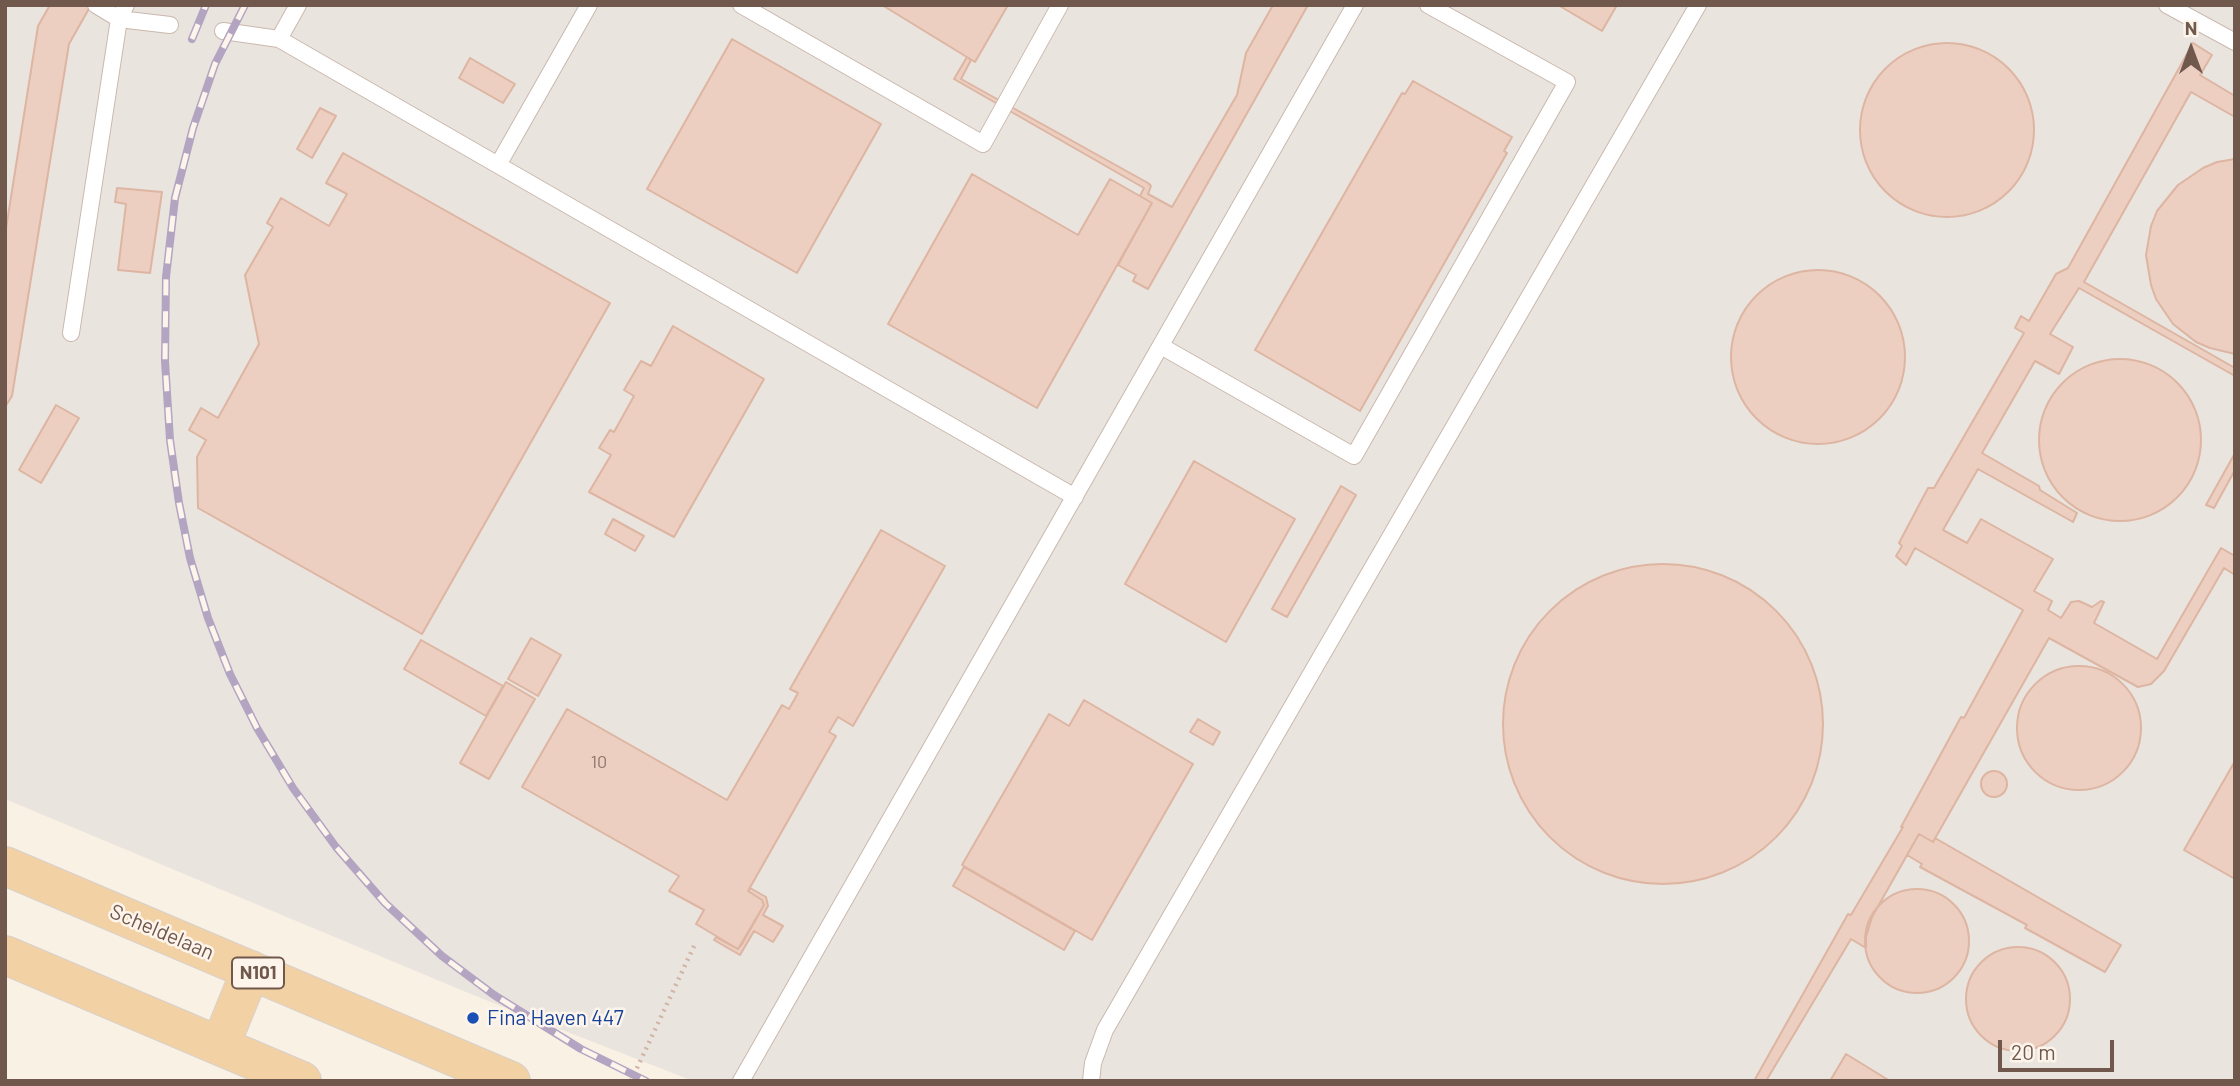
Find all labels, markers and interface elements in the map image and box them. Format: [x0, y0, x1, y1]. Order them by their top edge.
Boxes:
north arrow [2156, 14, 2226, 84]
text: N [2185, 16, 2197, 39]
house number: 10 [591, 751, 607, 773]
street label: Scheldelaan [106, 899, 218, 965]
road number: N101 [232, 958, 284, 988]
place label: Fina Haven 447 [487, 1005, 624, 1031]
marker: Fina Haven 447 [465, 1010, 481, 1026]
scale bar [2002, 1026, 2118, 1070]
text: 20 m [2011, 1039, 2056, 1064]

